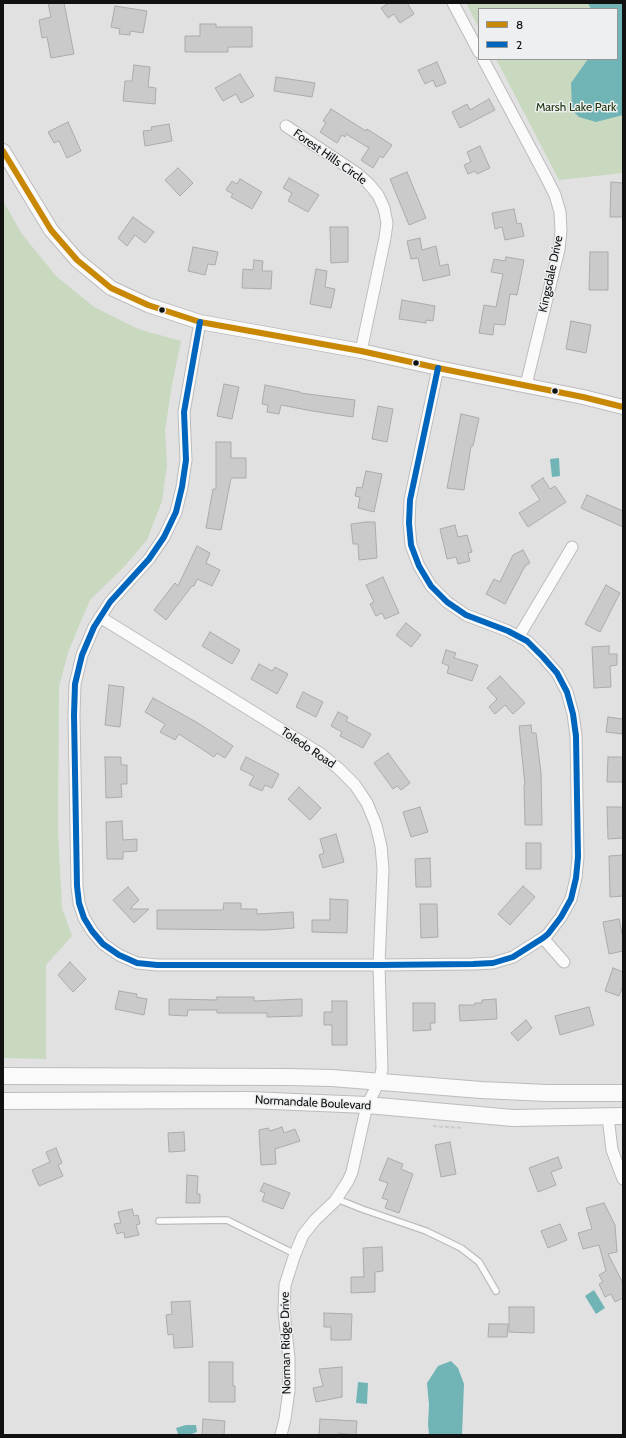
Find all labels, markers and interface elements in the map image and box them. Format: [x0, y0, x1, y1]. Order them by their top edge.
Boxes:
legend [478, 8, 618, 60]
text: 8 [516, 17, 523, 32]
text: 2 [516, 37, 522, 52]
park label: Marsh Lake Park [536, 100, 616, 114]
street label: Forest Hills Circle [290, 126, 370, 188]
street label: Kingsdale Drive [536, 234, 566, 314]
unlabelled marker [157, 305, 167, 315]
unlabelled marker [411, 358, 421, 368]
unlabelled marker [550, 386, 560, 396]
street label: Toledo Road [278, 724, 338, 772]
street label: Normandale Boulevard [254, 1093, 372, 1113]
street label: Norman Ridge Drive [278, 1292, 294, 1394]

